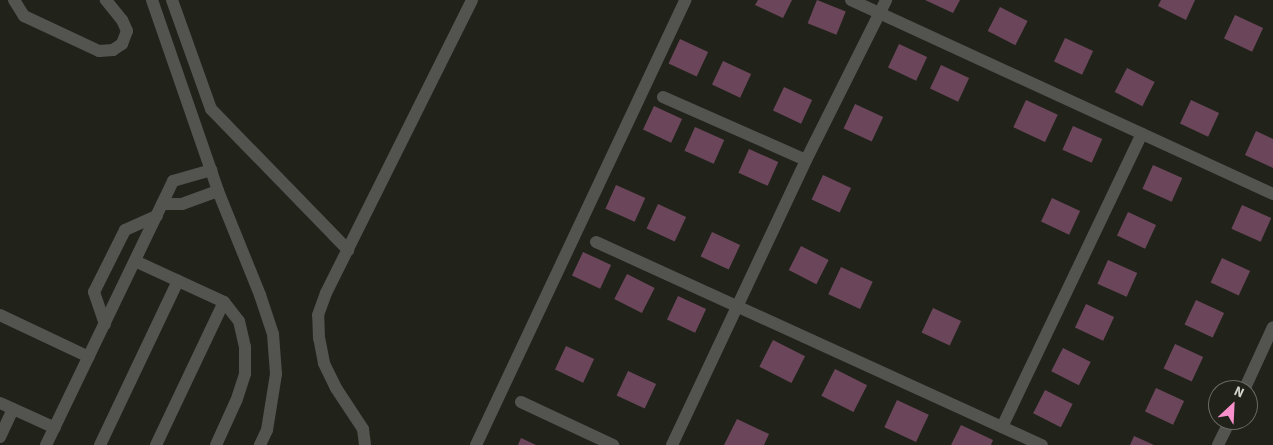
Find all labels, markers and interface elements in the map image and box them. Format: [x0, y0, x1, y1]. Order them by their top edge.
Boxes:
north arrow [1208, 380, 1258, 430]
text: N [1230, 381, 1247, 403]

